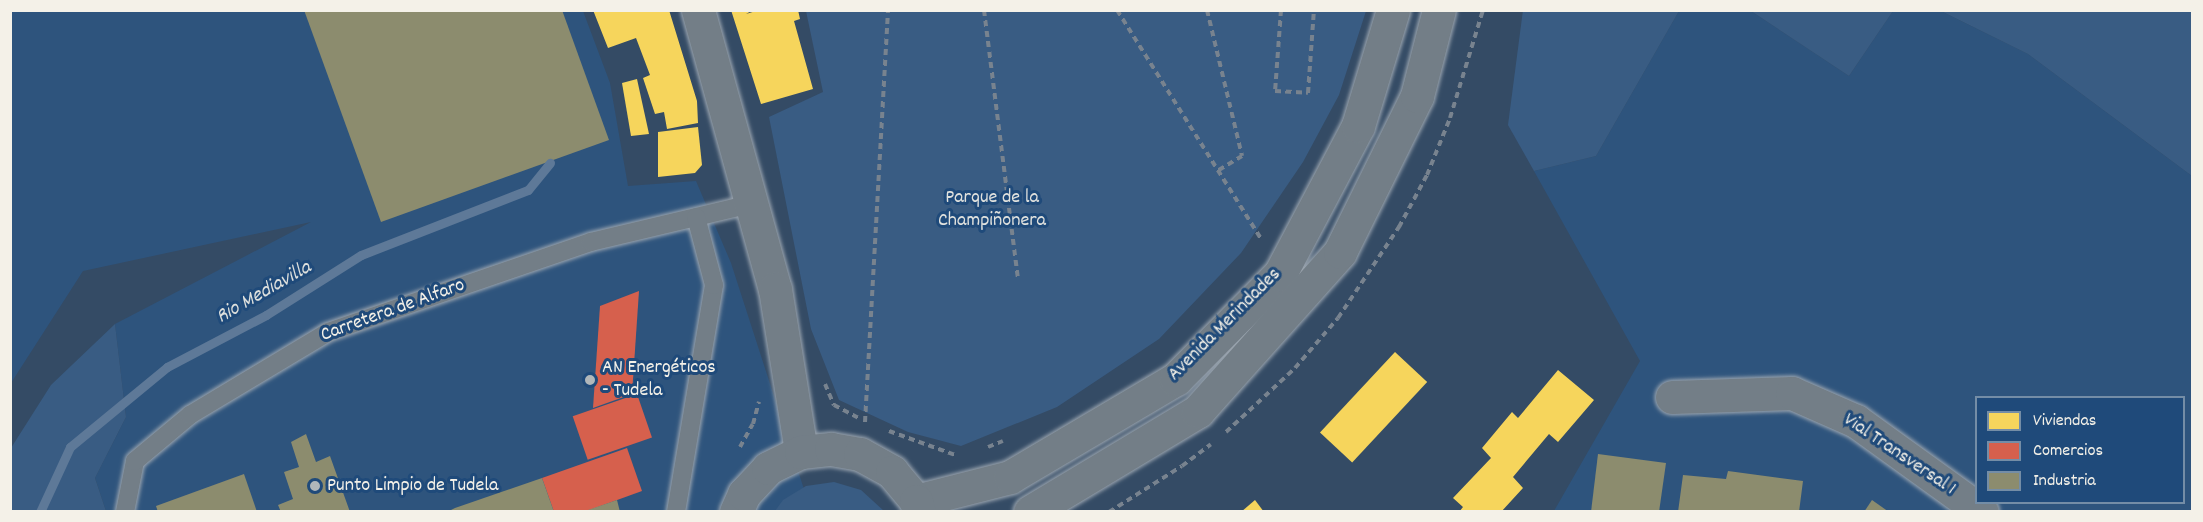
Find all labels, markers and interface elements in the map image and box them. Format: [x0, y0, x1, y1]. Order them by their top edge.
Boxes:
park label: Parque de la Champiñonera [938, 187, 1046, 234]
water label: Rio Mediavilla [212, 256, 316, 330]
street label: Avenida Merindades [1163, 263, 1287, 387]
street label: Carretera de Alfaro [318, 274, 468, 348]
place label: AN Energéticos - Tudela [602, 356, 716, 403]
marker: AN Energéticos - Tudela [583, 373, 597, 387]
legend [1975, 396, 2185, 504]
street label: Vial Transversal 1 [1838, 409, 1960, 501]
text: Viviendas [2033, 409, 2096, 434]
text: Comercios [2033, 439, 2103, 464]
text: Industria [2033, 469, 2096, 494]
place label: Punto Limpio de Tudela [327, 474, 498, 498]
marker: Punto Limpio de Tudela [308, 479, 322, 493]

